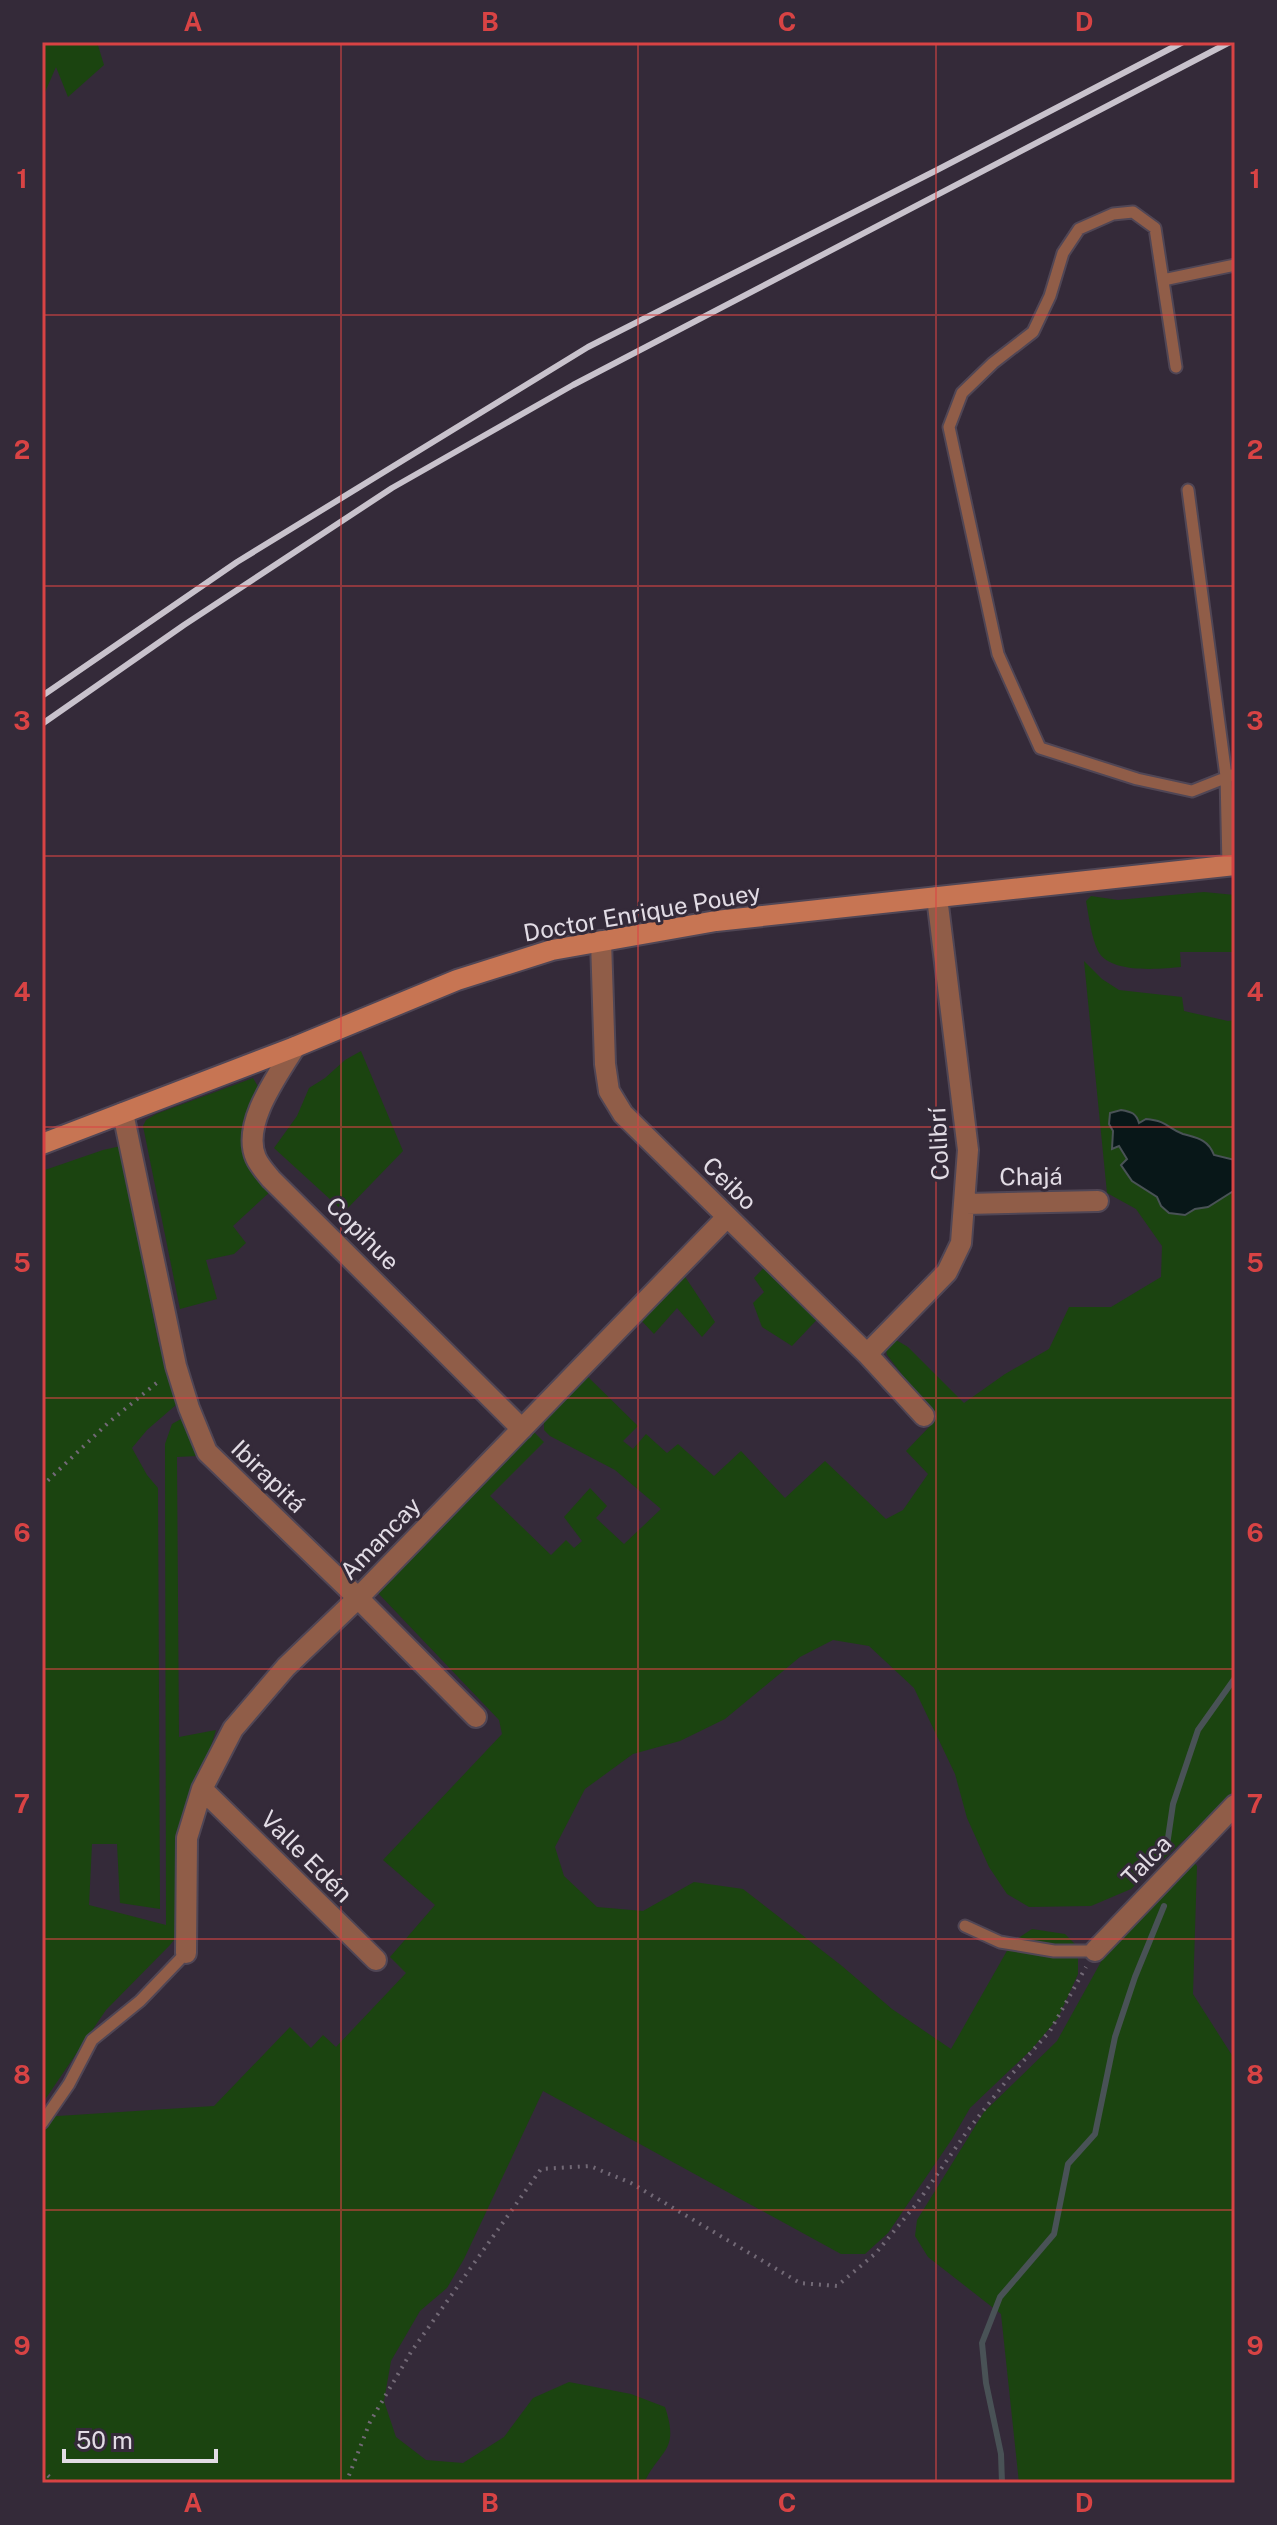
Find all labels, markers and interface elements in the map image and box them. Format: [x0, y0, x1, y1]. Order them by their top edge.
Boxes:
text: A [184, 6, 203, 37]
text: B [481, 6, 499, 37]
text: C [778, 6, 796, 37]
text: D [1075, 6, 1093, 37]
text: 1 [16, 163, 28, 194]
text: 1 [1249, 163, 1261, 194]
text: 2 [14, 434, 30, 465]
text: 2 [1247, 434, 1263, 465]
text: 3 [13, 705, 31, 736]
text: 3 [1246, 705, 1264, 736]
street label: Doctor Enrique Pouey [521, 877, 763, 947]
text: 4 [13, 976, 31, 1007]
text: 4 [1246, 976, 1264, 1007]
street label: Colibrí [922, 1106, 954, 1181]
street label: Ceibo [697, 1151, 763, 1215]
street label: Chajá [999, 1161, 1063, 1191]
street label: Copihue [321, 1191, 405, 1275]
text: 5 [13, 1247, 31, 1278]
text: 5 [1246, 1247, 1264, 1278]
street label: Ibirapitá [226, 1434, 312, 1518]
street label: Amancay [334, 1491, 426, 1585]
text: 6 [13, 1517, 31, 1548]
text: 6 [1246, 1517, 1264, 1548]
text: 7 [14, 1788, 30, 1819]
text: 7 [1247, 1788, 1263, 1819]
street label: Valle Edén [255, 1804, 359, 1908]
street label: Talca [1115, 1829, 1177, 1891]
text: 8 [13, 2059, 31, 2090]
text: 8 [1246, 2059, 1264, 2090]
text: 9 [13, 2330, 31, 2361]
text: 9 [1246, 2330, 1264, 2361]
scale bar [64, 2413, 216, 2463]
text: 50 m [76, 2426, 133, 2454]
text: A [184, 2487, 203, 2518]
text: B [481, 2487, 499, 2518]
text: C [778, 2487, 796, 2518]
text: D [1075, 2487, 1093, 2518]

